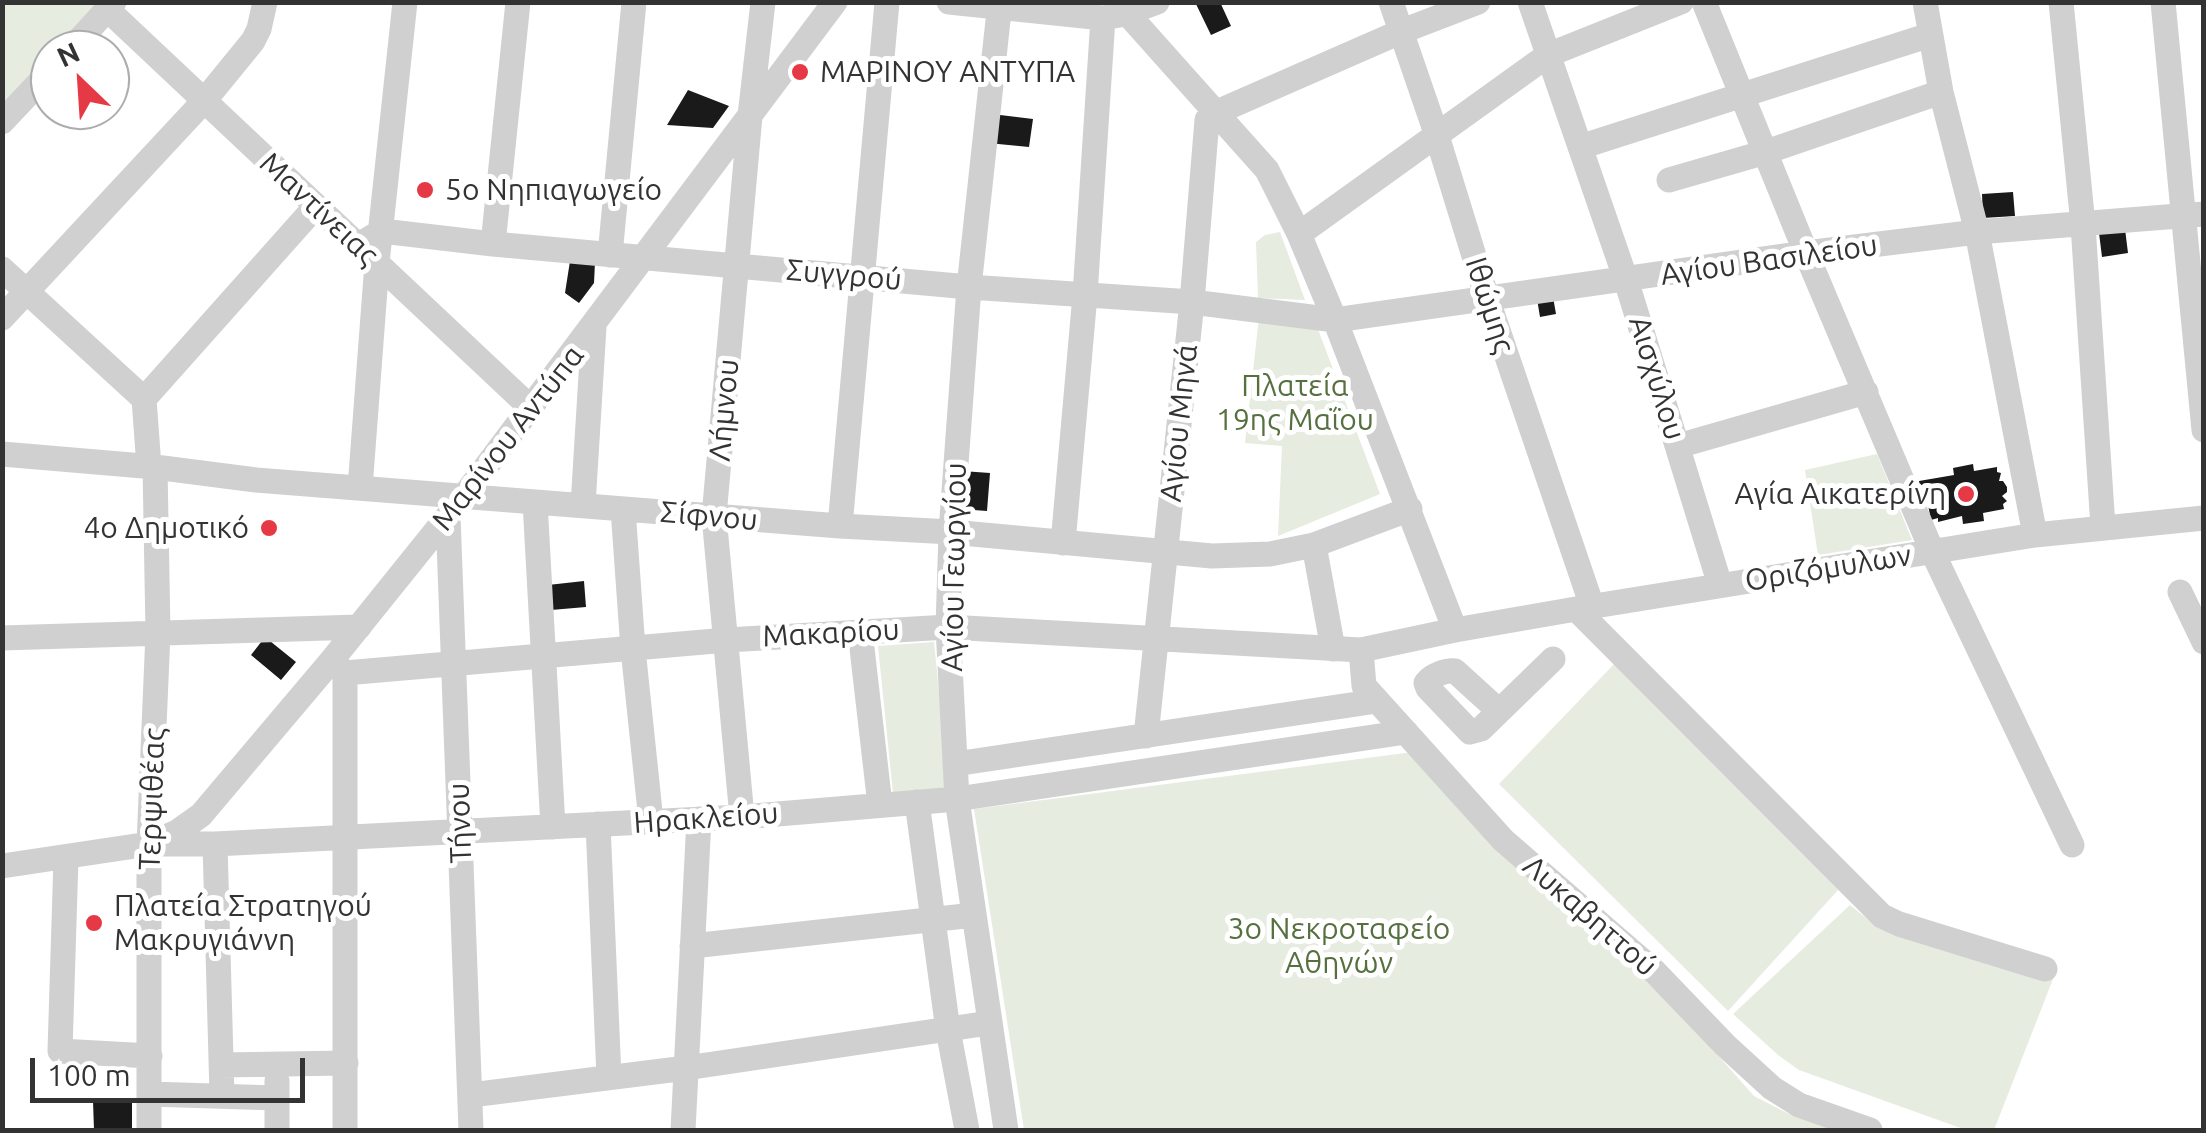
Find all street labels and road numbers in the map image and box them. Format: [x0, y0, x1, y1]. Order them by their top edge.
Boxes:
street label: Μαντίνειας [252, 145, 386, 273]
street label: Αγίου Βασιλείου [1658, 227, 1880, 293]
street label: Συγγρού [785, 252, 903, 298]
street label: Ιθώμης [1458, 253, 1522, 357]
street label: Αισχύλου [1621, 312, 1693, 444]
street label: Μαρίνου Αντύπα [425, 338, 591, 538]
street label: Αγίου Μηνά [1153, 342, 1205, 504]
street label: Λήμνου [702, 357, 746, 463]
street label: Αγίου Γεωργίου [934, 462, 974, 672]
street label: Σίφνου [659, 494, 759, 538]
street label: Οριζόμυλων [1742, 537, 1914, 599]
street label: Μακαρίου [762, 611, 900, 655]
street label: Τερψιθέας [132, 727, 172, 871]
street label: Τήνου [441, 782, 479, 864]
street label: Ηρακλείου [632, 795, 780, 841]
street label: Λυκαβηττού [1516, 848, 1664, 984]

